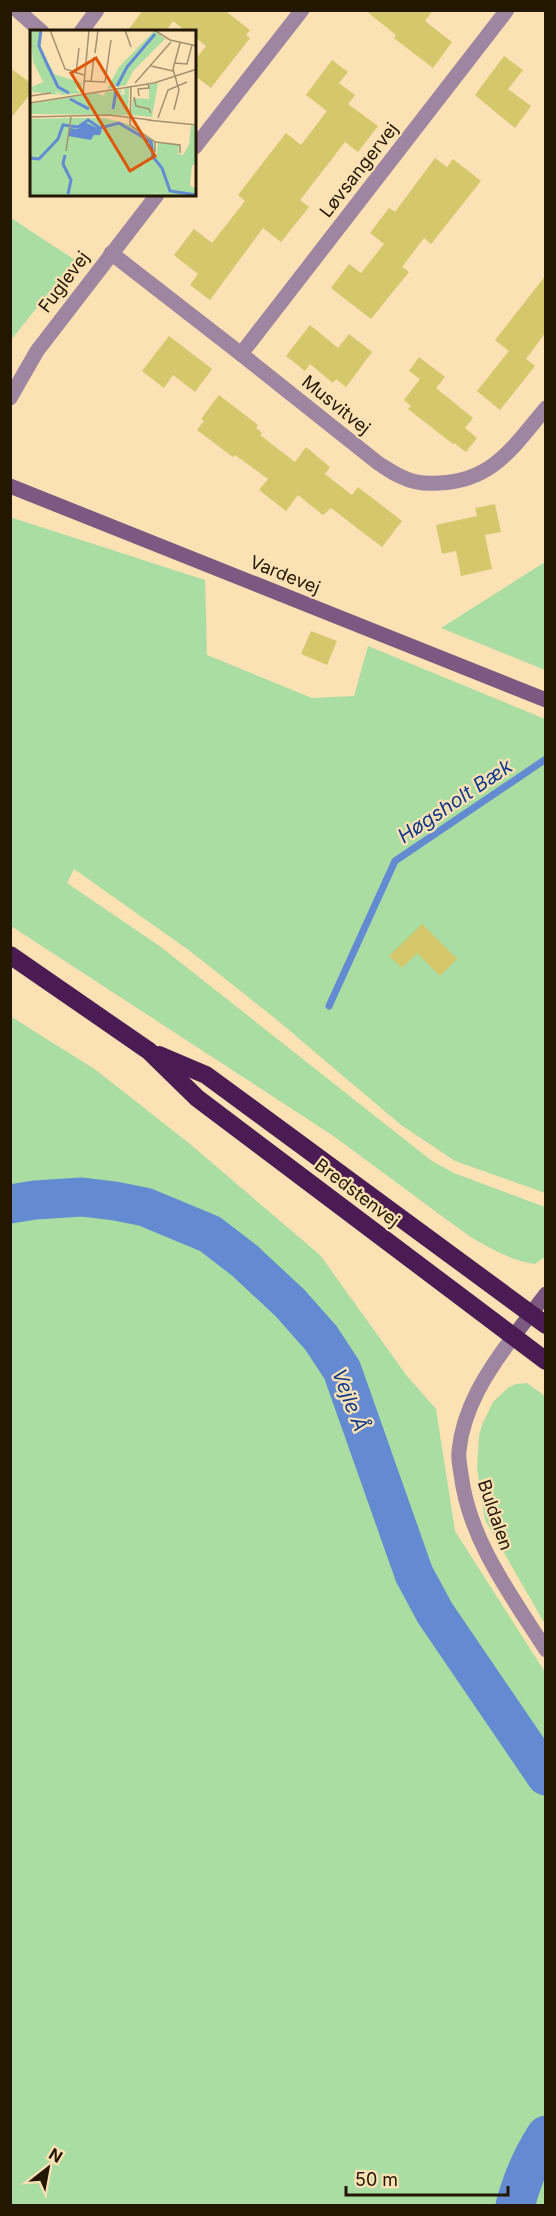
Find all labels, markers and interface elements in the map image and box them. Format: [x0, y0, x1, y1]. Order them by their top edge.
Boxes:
inset map [30, 30, 196, 196]
street label: Løvsangervej [315, 118, 402, 221]
street label: Fuglevej [34, 247, 93, 316]
street label: Musvitvej [298, 371, 375, 438]
street label: Vardevej [247, 551, 323, 598]
water label: Høgsholt Bæk [393, 753, 518, 848]
street label: Bredstenvej [311, 1154, 404, 1231]
water label: Vejle Å [327, 1365, 375, 1435]
street label: Buldalen [474, 1477, 517, 1553]
north arrow [18, 2138, 78, 2198]
text: N [45, 2143, 66, 2167]
scale bar [346, 2159, 508, 2197]
text: 50 m [355, 2169, 398, 2190]

